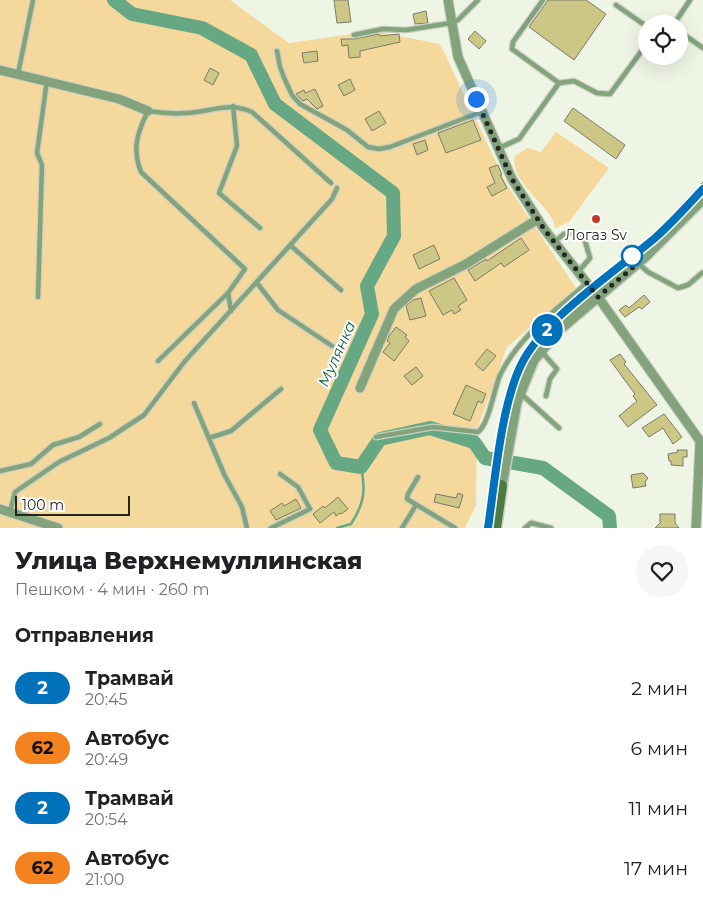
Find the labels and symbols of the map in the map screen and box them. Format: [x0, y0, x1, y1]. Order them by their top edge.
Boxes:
your location [464, 87, 489, 112]
marker: Логаз Sv [590, 213, 602, 225]
place label: Логаз Sv [565, 226, 627, 244]
unlabelled marker [621, 245, 643, 267]
line badge: 2 [531, 314, 563, 346]
water label: Мулянка [314, 318, 359, 390]
scale bar [15, 493, 130, 516]

